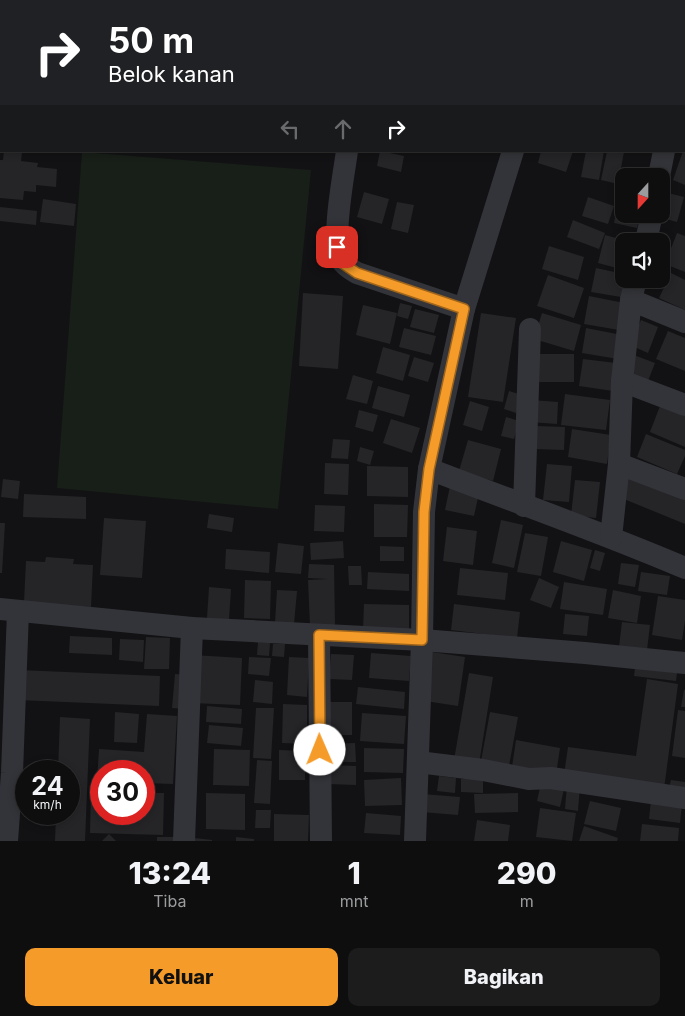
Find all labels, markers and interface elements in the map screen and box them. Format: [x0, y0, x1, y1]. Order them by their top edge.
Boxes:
text: 50 m [108, 19, 194, 61]
icon: right [25, 20, 90, 85]
text: Belok kanan [108, 61, 235, 87]
icon: left [276, 115, 304, 143]
icon: ahead [329, 115, 357, 143]
icon: right [382, 115, 410, 143]
north arrow [615, 168, 670, 222]
map controls [615, 168, 670, 288]
pin [316, 226, 358, 268]
icon: arrive [323, 233, 351, 261]
button: sound [615, 233, 670, 288]
position arrow [293, 723, 345, 775]
speed limit sign: 30 [90, 760, 155, 825]
text: 24 [31, 771, 64, 801]
text: km/h [33, 797, 62, 812]
text: 13:24 [128, 855, 211, 891]
text: 1 [347, 855, 361, 891]
text: 290 [497, 855, 557, 891]
text: Tiba [153, 891, 186, 911]
text: mnt [340, 891, 368, 911]
text: m [520, 891, 534, 911]
button: Keluar [25, 948, 338, 1006]
button: Bagikan [348, 948, 660, 1006]

